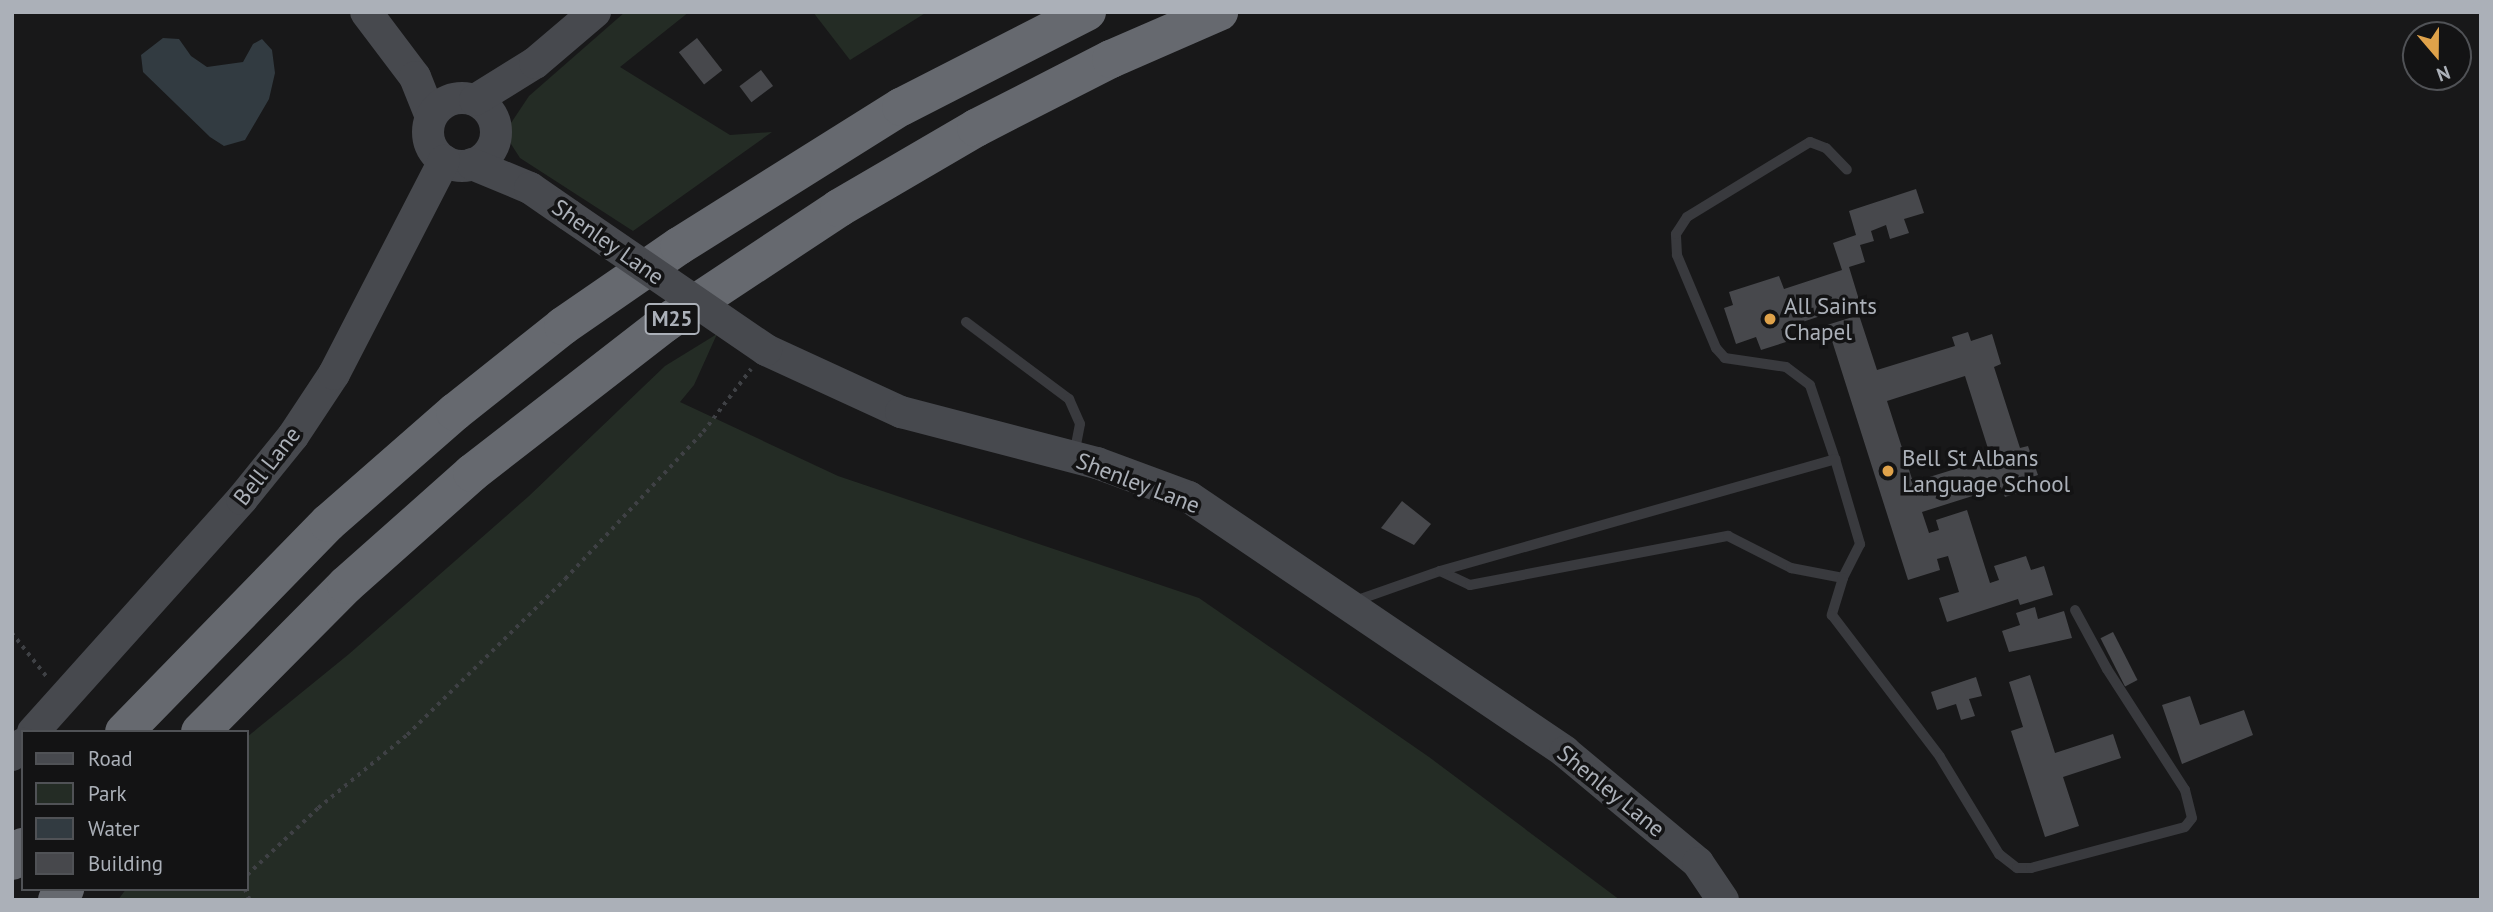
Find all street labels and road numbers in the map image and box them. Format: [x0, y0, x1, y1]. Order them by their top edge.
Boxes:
street label: Shenley Lane [546, 193, 670, 291]
road number: M25 [644, 302, 700, 336]
street label: Bell Lane [228, 421, 306, 511]
street label: Shenley Lane [1072, 447, 1204, 519]
street label: Shenley Lane [1551, 739, 1671, 843]

